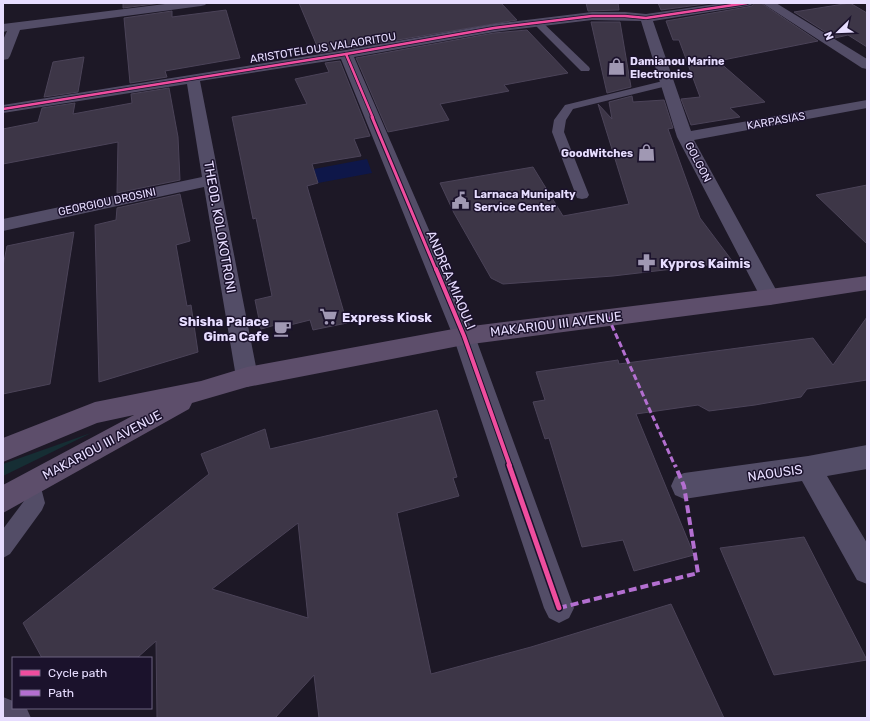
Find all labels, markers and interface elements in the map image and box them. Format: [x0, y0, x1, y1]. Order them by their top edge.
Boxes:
north arrow [818, 12, 858, 52]
text: N [822, 29, 837, 42]
street label: ARISTOTELOUS VALAORITOU [249, 30, 397, 66]
place label: Damianou Marine Electronics [630, 55, 725, 81]
shop icon: Damianou Marine Electronics [607, 57, 627, 77]
street label: KARPASIAS [746, 109, 806, 133]
street label: GOLGON [682, 140, 714, 184]
shop icon: GoodWitches [636, 143, 656, 163]
place label: GoodWitches [561, 147, 633, 160]
street label: THEOD. KOLOKOTRONI [201, 160, 239, 294]
street label: GEORGIOU DROSINI [57, 185, 157, 219]
place label: Larnaca Munipalty Service Center [474, 188, 576, 214]
public building icon: Larnaca Munipalty Service Center [451, 190, 471, 210]
street label: ANDREA MIAOULI [423, 228, 479, 332]
pharmacy icon: Kypros Kaimis [637, 253, 657, 273]
place label: Kypros Kaimis [660, 256, 750, 271]
supermarket icon: Express Kiosk [319, 307, 339, 327]
street label: MAKARIOU III AVENUE [489, 308, 623, 340]
place label: Express Kiosk [342, 310, 432, 325]
place label: Shisha Palace Gima Cafe [179, 314, 269, 344]
cafe icon: Shisha Palace Gima Cafe [272, 318, 292, 338]
street label: MAKARIOU III AVENUE [40, 407, 164, 483]
street label: NAOUSIS [747, 462, 803, 484]
legend [12, 657, 152, 709]
text: Cycle path [48, 666, 107, 680]
text: Path [48, 686, 74, 700]

